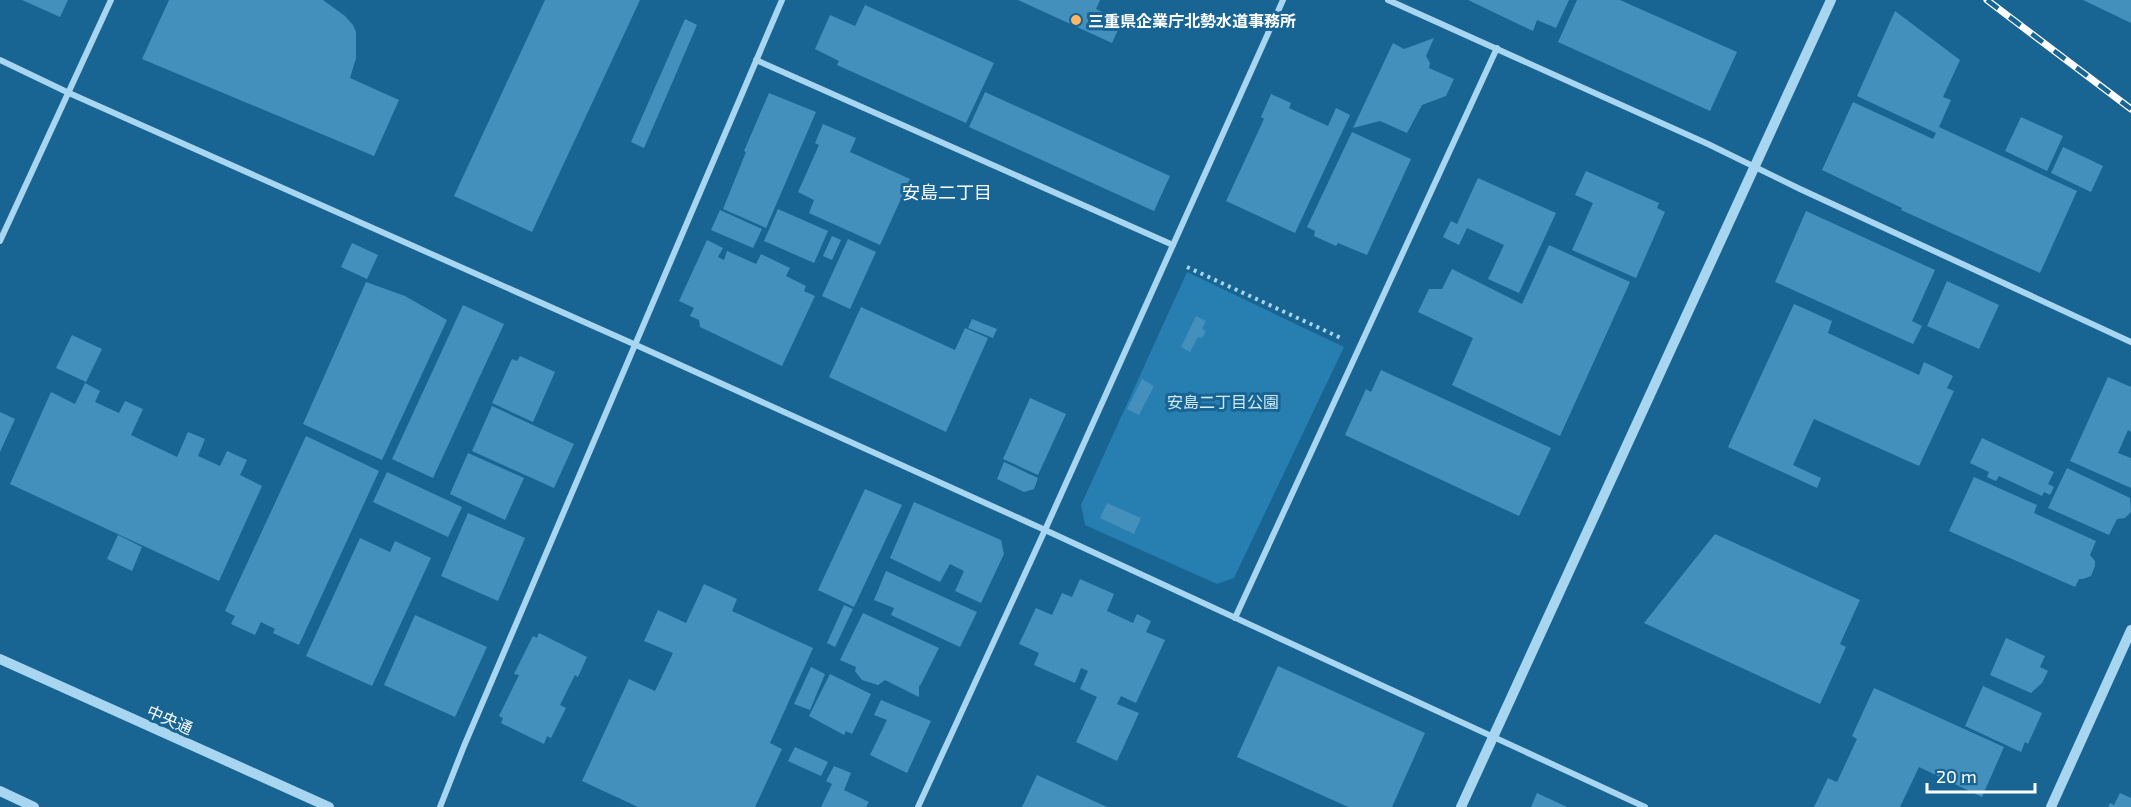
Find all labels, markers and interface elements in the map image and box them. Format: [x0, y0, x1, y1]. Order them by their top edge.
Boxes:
place label: 三重県企業庁北勢水道事務所 [1088, 11, 1296, 30]
marker: 三重県企業庁北勢水道事務所 [1069, 13, 1083, 27]
district label: 安島二丁目 [902, 181, 992, 203]
park label: 安島二丁目公園 [1167, 392, 1279, 411]
street label: 中央通 [144, 701, 196, 737]
scale bar [1927, 756, 2035, 794]
text: 20 m [1936, 765, 1977, 787]

